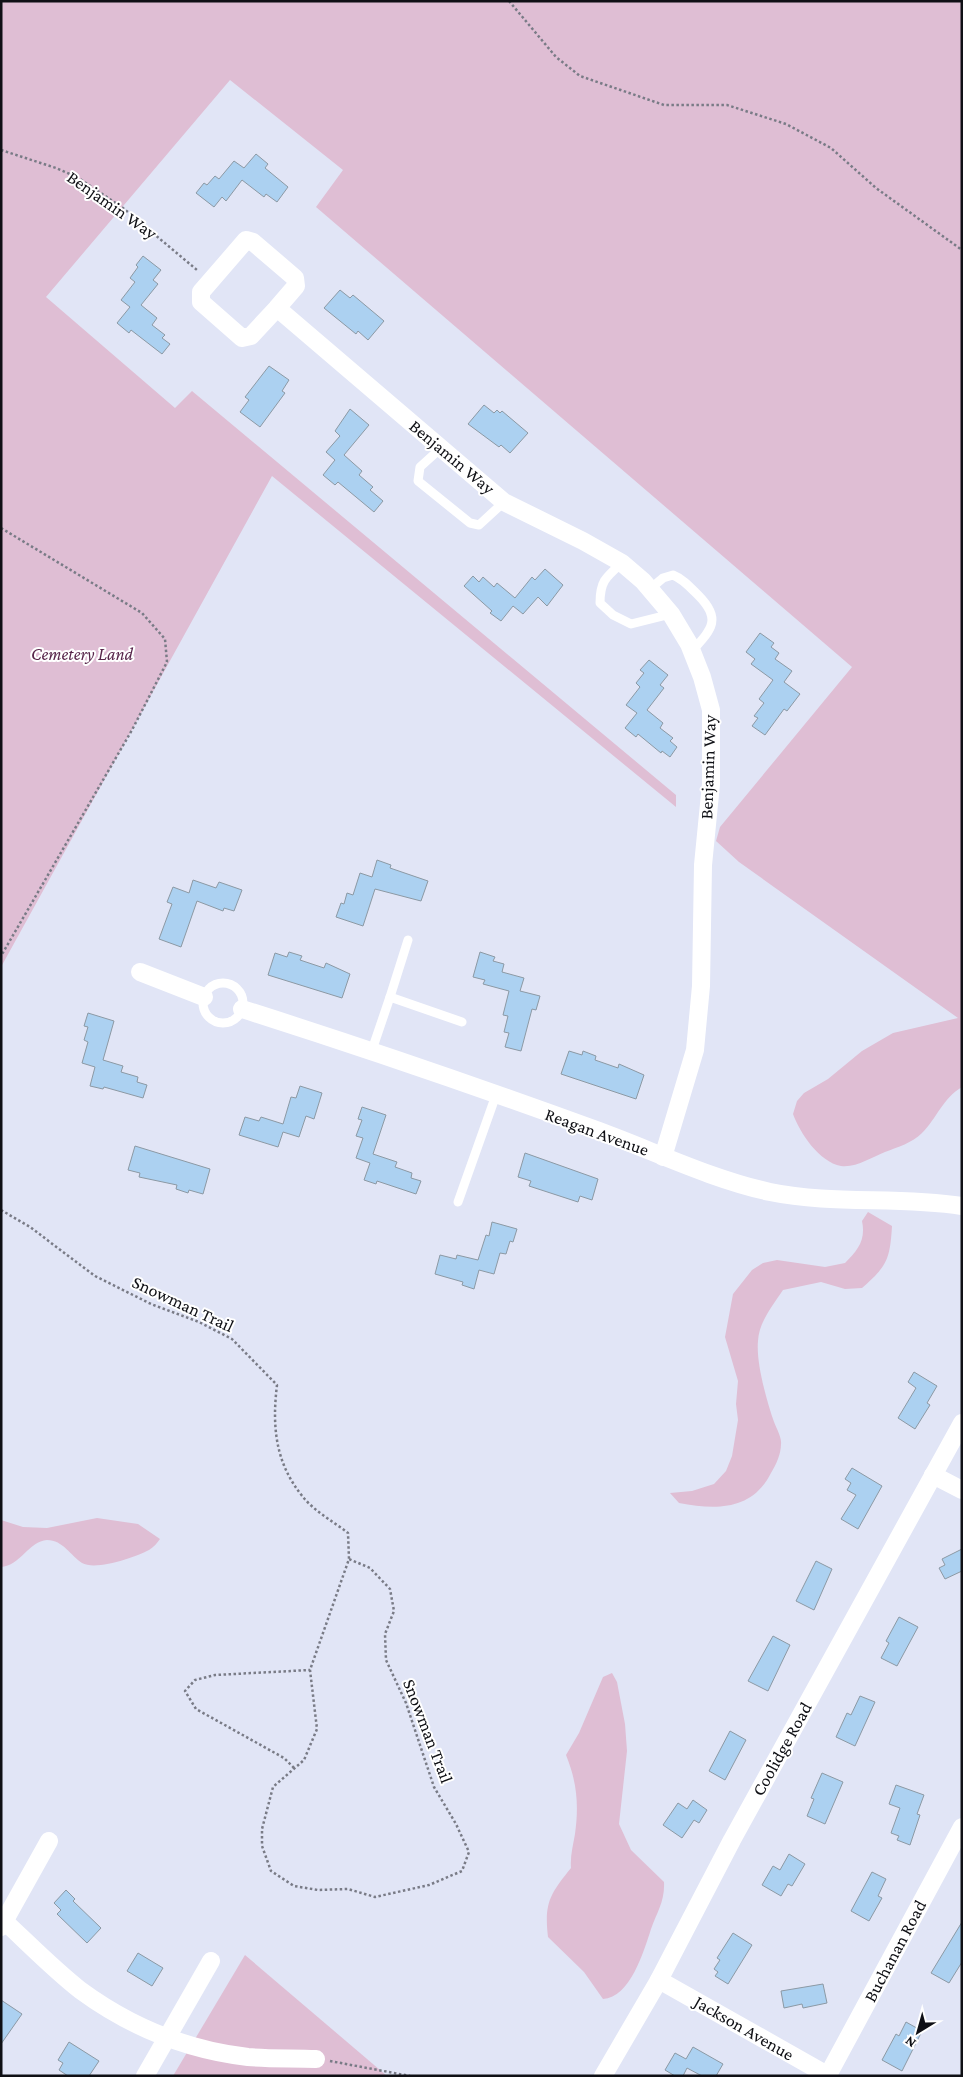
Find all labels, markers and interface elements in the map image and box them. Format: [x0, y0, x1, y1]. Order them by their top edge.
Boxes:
street label: Benjamin Way [63, 167, 161, 244]
street label: Benjamin Way [405, 416, 499, 500]
park label: Cemetery Land [31, 644, 134, 664]
street label: Benjamin Way [696, 714, 721, 820]
street label: Reagan Avenue [542, 1104, 652, 1160]
street label: Snowman Trail [129, 1272, 237, 1336]
street label: Snowman Trail [399, 1676, 457, 1786]
street label: Coolidge Road [748, 1698, 816, 1799]
street label: Buchanan Road [860, 1896, 930, 2005]
street label: Jackson Avenue [689, 1990, 797, 2065]
north arrow [893, 2007, 943, 2057]
text: N [901, 2033, 919, 2052]

